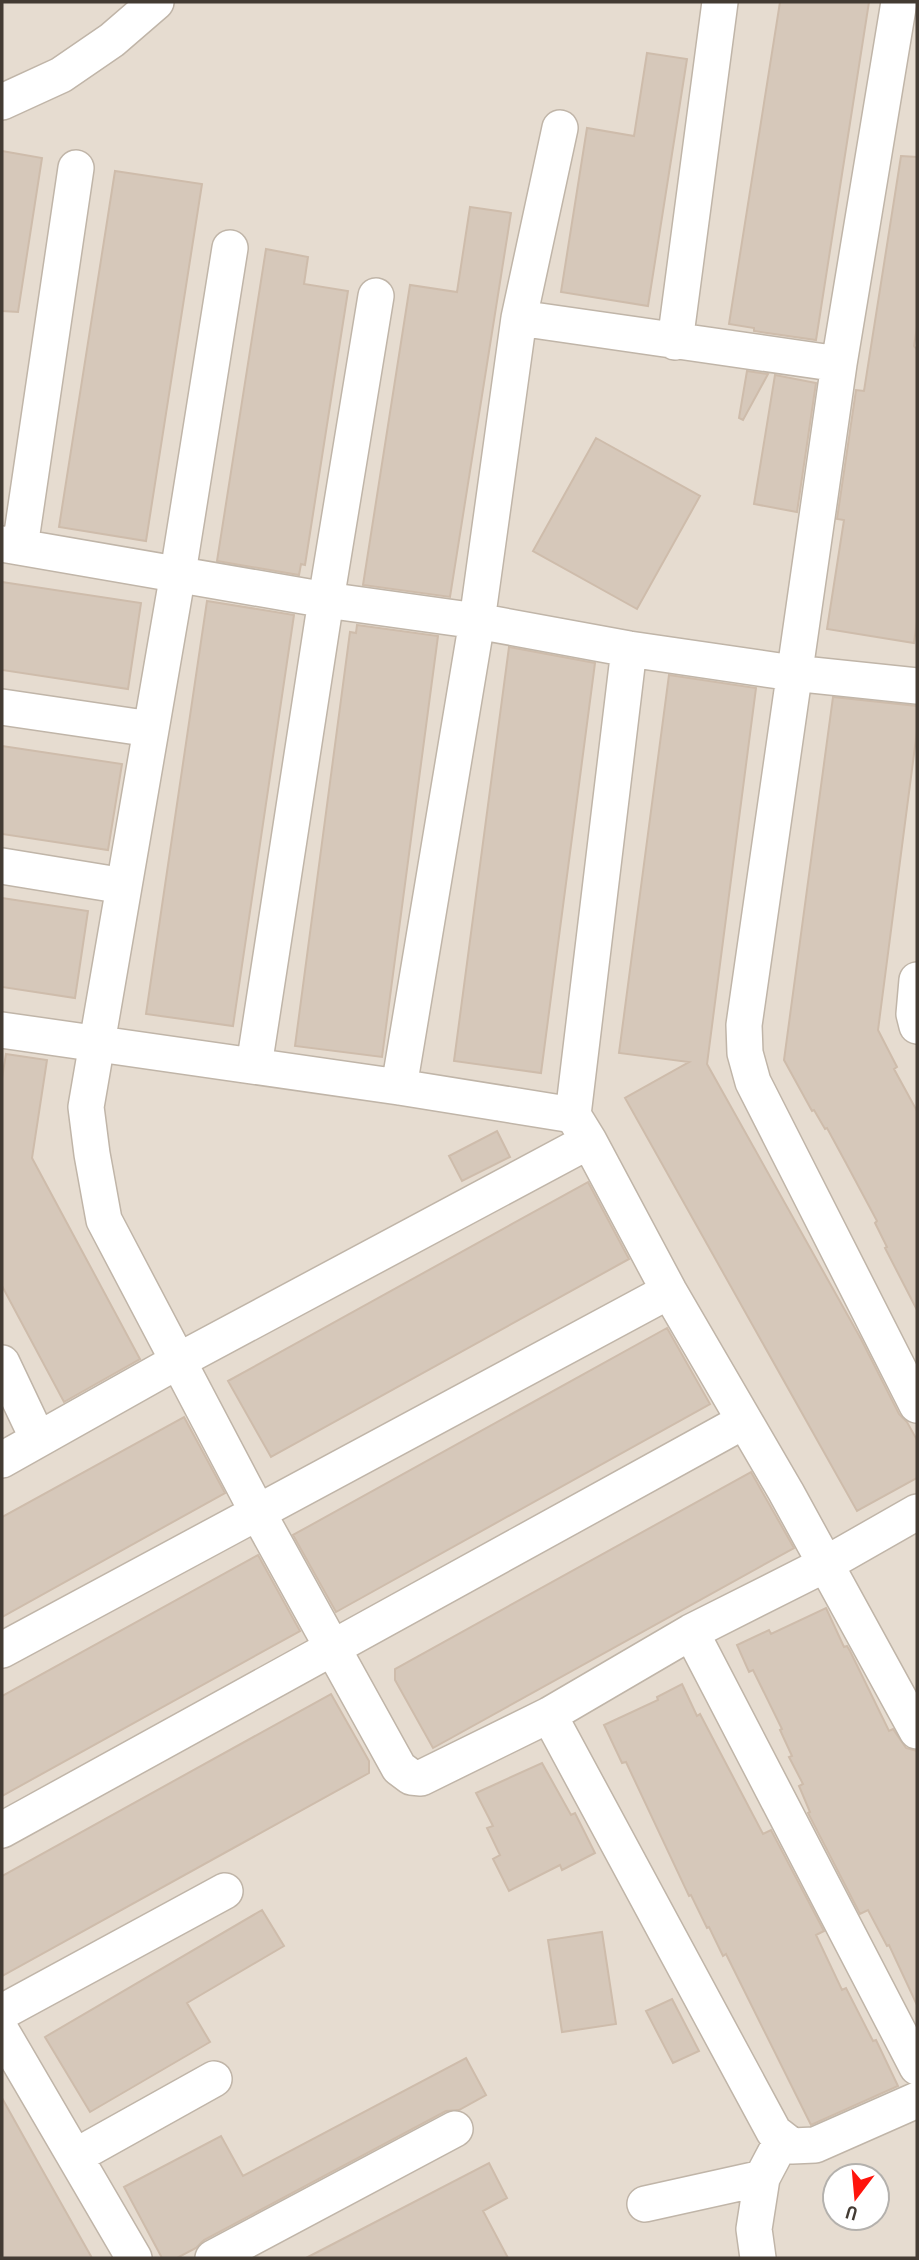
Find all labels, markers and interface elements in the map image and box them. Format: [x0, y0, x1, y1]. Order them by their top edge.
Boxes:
north arrow [821, 2162, 891, 2232]
text: U [842, 2199, 860, 2227]

